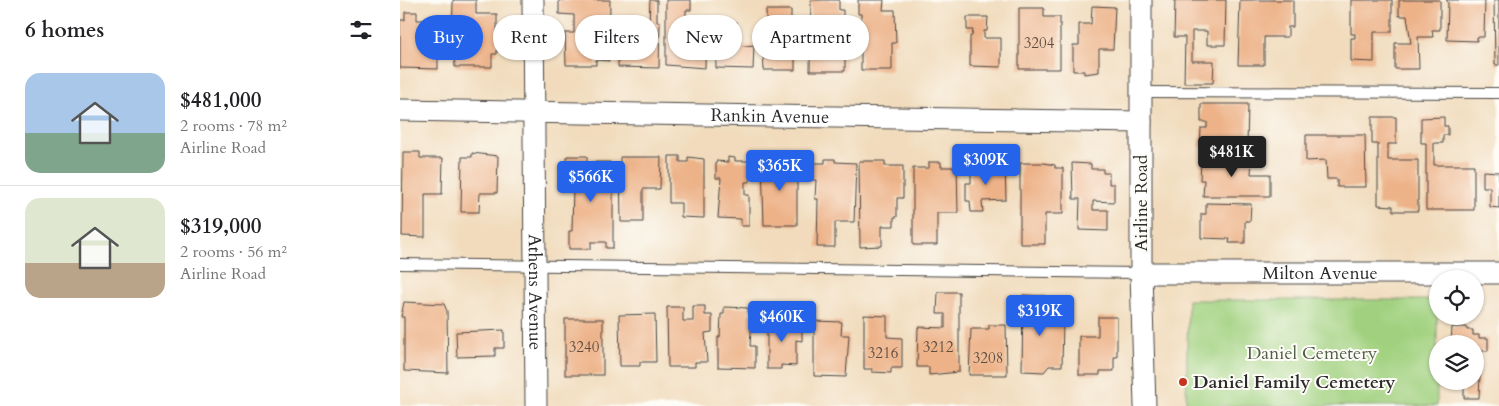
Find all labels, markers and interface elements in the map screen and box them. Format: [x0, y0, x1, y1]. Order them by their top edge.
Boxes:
chip: Buy [415, 15, 483, 60]
chip: Rent [493, 15, 565, 60]
chip: Filters [575, 15, 658, 60]
chip: New [668, 15, 742, 60]
chip: Apartment [752, 15, 869, 60]
text: 6 homes [25, 16, 104, 45]
icon: filters [347, 16, 375, 44]
house number: 3204 [1024, 33, 1055, 53]
text: $481,000 [180, 86, 261, 115]
icon: home [65, 93, 125, 153]
street label: Rankin Avenue [710, 103, 829, 129]
text: 2 rooms · 78 m² [180, 115, 287, 137]
pin: $481K [1197, 136, 1267, 178]
text: Airline Road [180, 137, 266, 159]
text: $481K [1209, 141, 1255, 163]
pin: $309K [951, 144, 1021, 186]
text: $309K [963, 149, 1009, 171]
pin: $365K [745, 150, 815, 192]
street label: Airline Road [1129, 154, 1154, 251]
text: $365K [757, 155, 803, 177]
pin: $566K [556, 160, 626, 203]
text: $566K [568, 166, 614, 188]
text: $319,000 [180, 212, 261, 241]
icon: home [65, 218, 125, 278]
street label: Athens Avenue [522, 234, 548, 350]
text: 2 rooms · 56 m² [180, 241, 287, 263]
street label: Milton Avenue [1262, 261, 1378, 286]
text: Airline Road [180, 263, 266, 285]
map controls [1429, 270, 1484, 390]
button: locate [1429, 270, 1484, 325]
pin: $319K [1005, 294, 1075, 337]
pin: $460K [747, 300, 817, 343]
text: $319K [1017, 300, 1063, 322]
text: $460K [759, 306, 805, 328]
button: layers [1429, 335, 1484, 390]
house number: 3240 [569, 337, 600, 357]
house number: 3212 [923, 337, 954, 357]
park label: Daniel Cemetery [1247, 341, 1378, 366]
house number: 3216 [868, 343, 899, 363]
house number: 3208 [973, 348, 1003, 368]
place label: Daniel Family Cemetery [1193, 370, 1396, 395]
marker: Daniel Family Cemetery [1177, 376, 1189, 388]

